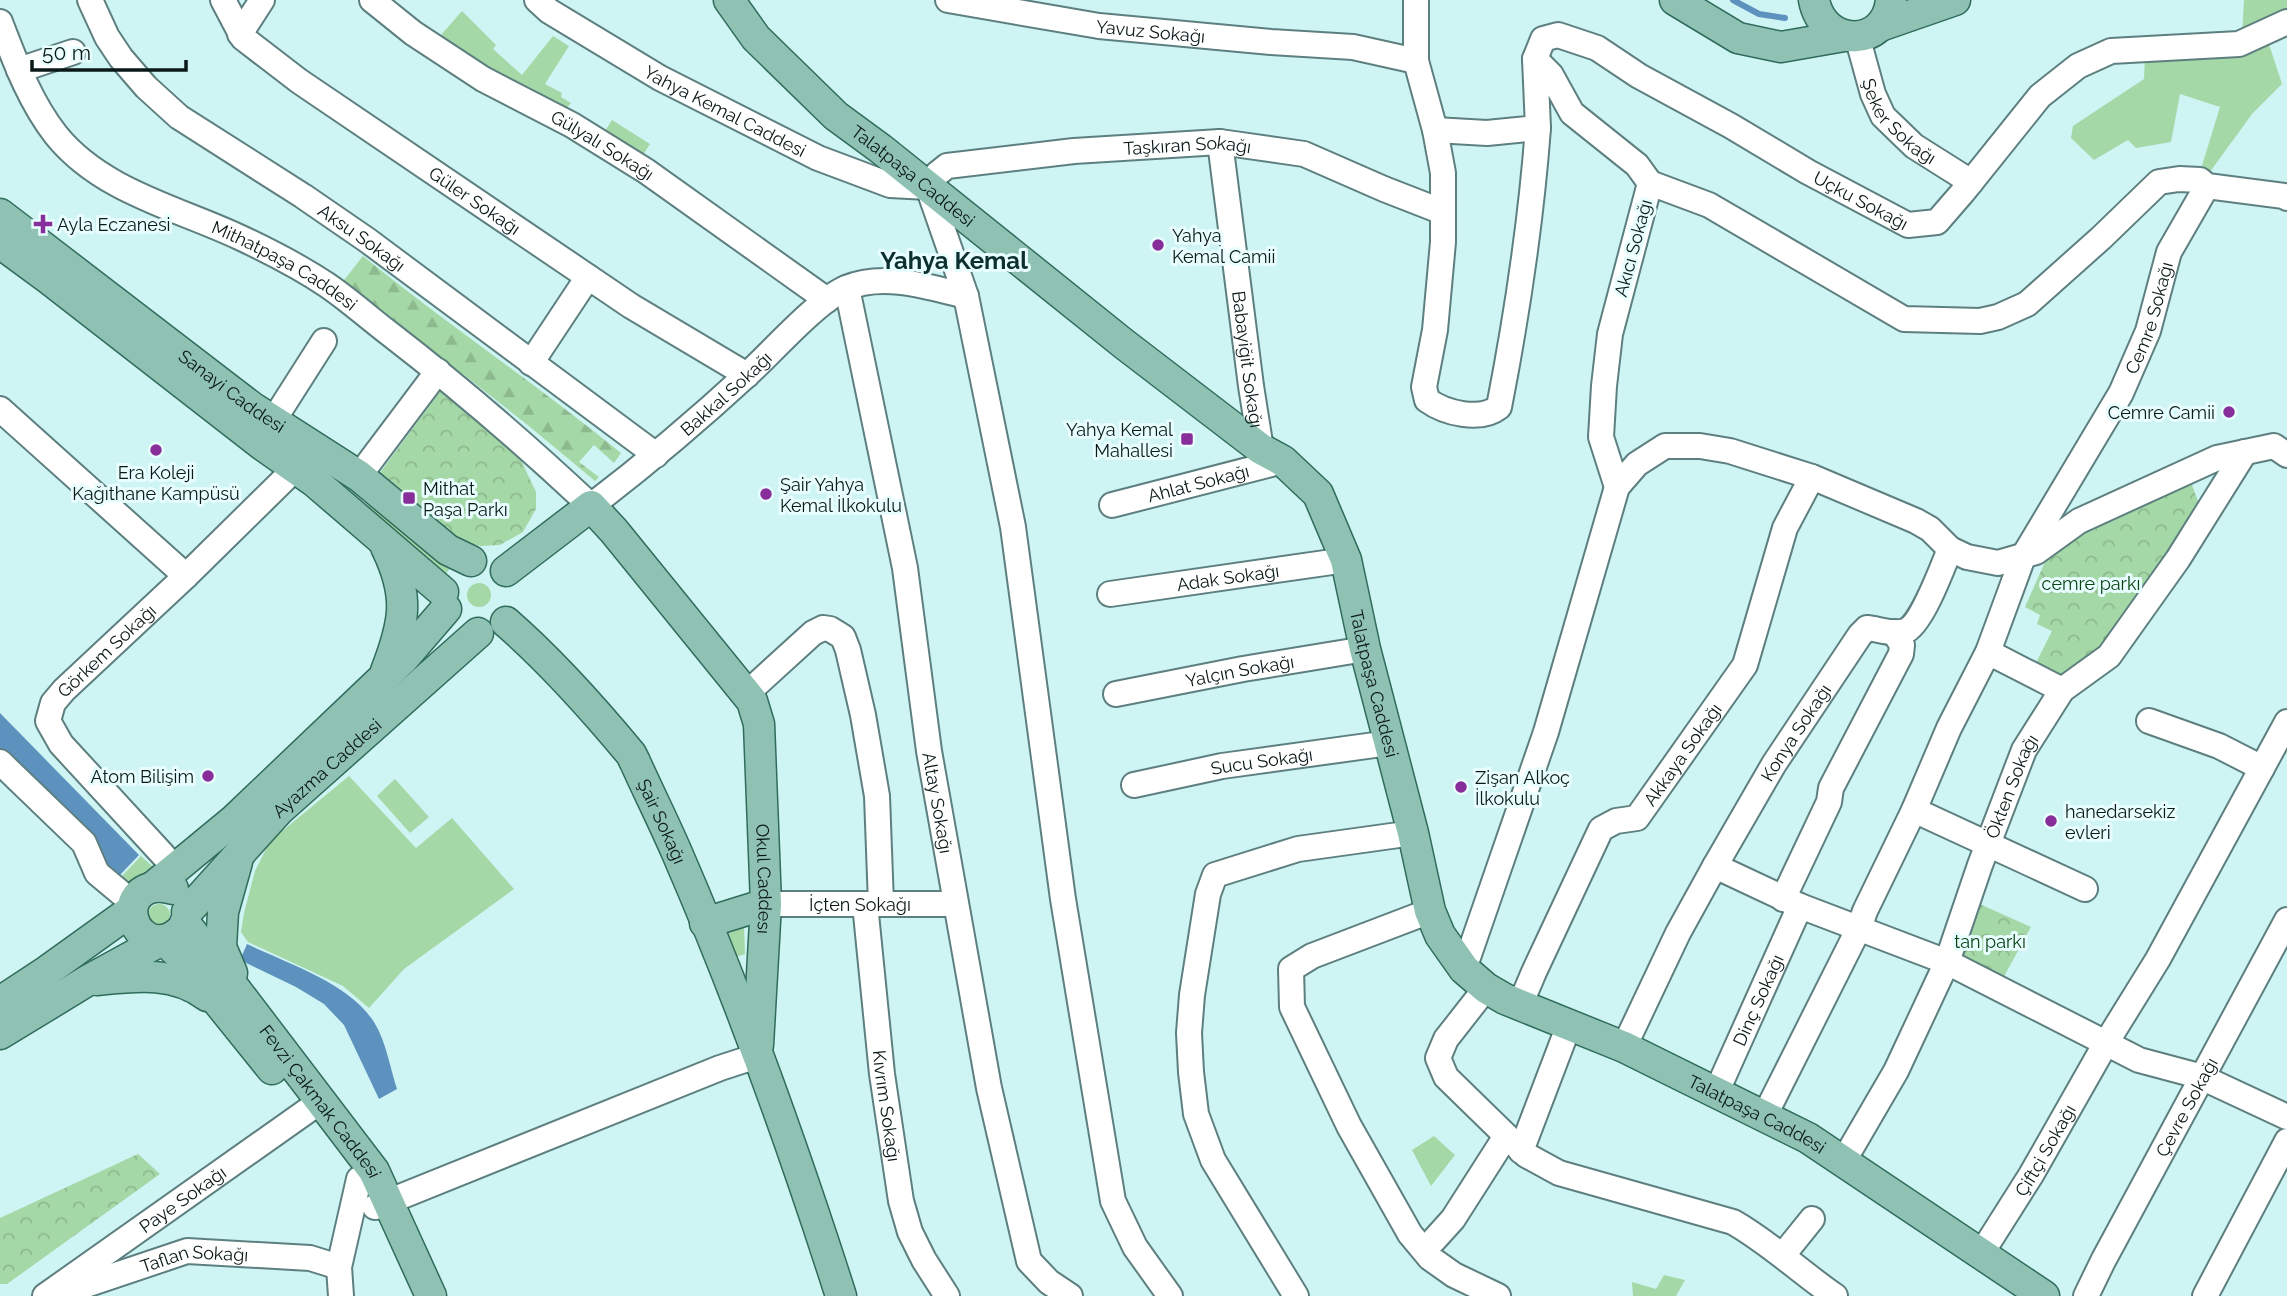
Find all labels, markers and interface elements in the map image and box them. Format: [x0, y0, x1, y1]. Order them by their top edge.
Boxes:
street label: Yavuz Sokağı [1095, 15, 1206, 46]
scale bar [32, 28, 186, 72]
text: 50 m [42, 40, 91, 65]
street label: Yahya Kemal Caddesi [641, 61, 810, 161]
street label: Şeker Sokağı [1859, 76, 1940, 168]
street label: Gülyalı Sokağı [548, 106, 658, 184]
street label: Talatpaşa Caddesi [847, 121, 979, 231]
street label: Taşkıran Sokağı [1123, 131, 1253, 158]
street label: Güler Sokağı [425, 162, 524, 239]
street label: Uçku Sokağı [1810, 166, 1912, 234]
street label: Akıcı Sokağı [1610, 197, 1656, 299]
street label: Aksu Sokağı [315, 199, 410, 275]
place label: Ayla Eczanesi [57, 214, 171, 235]
marker: Ayla Eczanesi [35, 216, 51, 232]
street label: Mithatpaşa Caddesi [209, 216, 362, 314]
place label: Yahya Kemal Camii [1172, 225, 1275, 267]
marker: Yahya Kemal Camii [1150, 237, 1166, 253]
district label: Yahya Kemal [880, 246, 1028, 275]
street label: Cemre Sokağı [2120, 259, 2176, 377]
street label: Babayiğit Sokağı [1228, 290, 1268, 429]
street label: Sanayi Caddesi [175, 345, 289, 437]
street label: Bakkal Sokağı [676, 347, 776, 440]
place label: Cemre Camii [2108, 402, 2215, 423]
marker: Cemre Camii [2221, 404, 2237, 420]
place label: Yahya Kemal Mahallesi [1066, 419, 1173, 461]
marker: Yahya Kemal Mahallesi [1179, 431, 1195, 447]
marker: Era Koleji Kağıthane Kampüsü [148, 442, 164, 458]
street label: Ahlat Sokağı [1145, 460, 1251, 506]
place label: Era Koleji Kağıthane Kampüsü [72, 462, 240, 504]
place label: Şair Yahya Kemal İlkokulu [780, 474, 902, 516]
place label: Mithat Paşa Parkı [423, 478, 508, 520]
marker: Şair Yahya Kemal İlkokulu [758, 486, 774, 502]
marker: Mithat Paşa Parkı [401, 490, 417, 506]
street label: Adak Sokağı [1175, 559, 1280, 595]
park label: cemre parkı [2042, 573, 2140, 594]
street label: Görkem Sokağı [53, 599, 160, 701]
street label: Talatpaşa Caddesi [1346, 608, 1403, 760]
street label: Yalçın Sokağı [1184, 650, 1295, 691]
street label: Konya Sokağı [1756, 680, 1835, 785]
street label: Akkaya Sokağı [1639, 699, 1725, 810]
street label: Ayazma Caddesi [268, 714, 385, 822]
street label: Ökten Sokağı [1981, 730, 2042, 841]
street label: Sucu Sokağı [1209, 743, 1314, 779]
street label: Altay Sokağı [919, 750, 958, 855]
place label: Atom Bilişim [91, 766, 194, 787]
place label: Zişan Alkoç İlkokulu [1475, 767, 1570, 809]
marker: Atom Bilişim [200, 768, 216, 784]
street label: Şair Sokağı [634, 775, 691, 867]
marker: Zişan Alkoç İlkokulu [1453, 779, 1469, 795]
place label: hanedarsekiz evleri [2065, 801, 2175, 843]
marker: hanedarsekiz evleri [2043, 813, 2059, 829]
street label: Okul Caddesı [752, 823, 777, 935]
street label: İçten Sokağı [809, 894, 911, 915]
park label: tan parkı [1954, 931, 2026, 952]
street label: Dinç Sokağı [1728, 951, 1787, 1049]
street label: Fevzi Çakmak Caddesi [256, 1020, 386, 1181]
street label: Kıvrım Sokağı [869, 1049, 905, 1163]
street label: Çevre Sokağı [2151, 1054, 2221, 1160]
street label: Talatpaşa Caddesi [1685, 1070, 1830, 1157]
street label: Çiftçi Sokağı [2010, 1100, 2080, 1200]
street label: Paye Sokağı [135, 1161, 230, 1237]
street label: Taflan Sokağı [137, 1241, 249, 1277]

